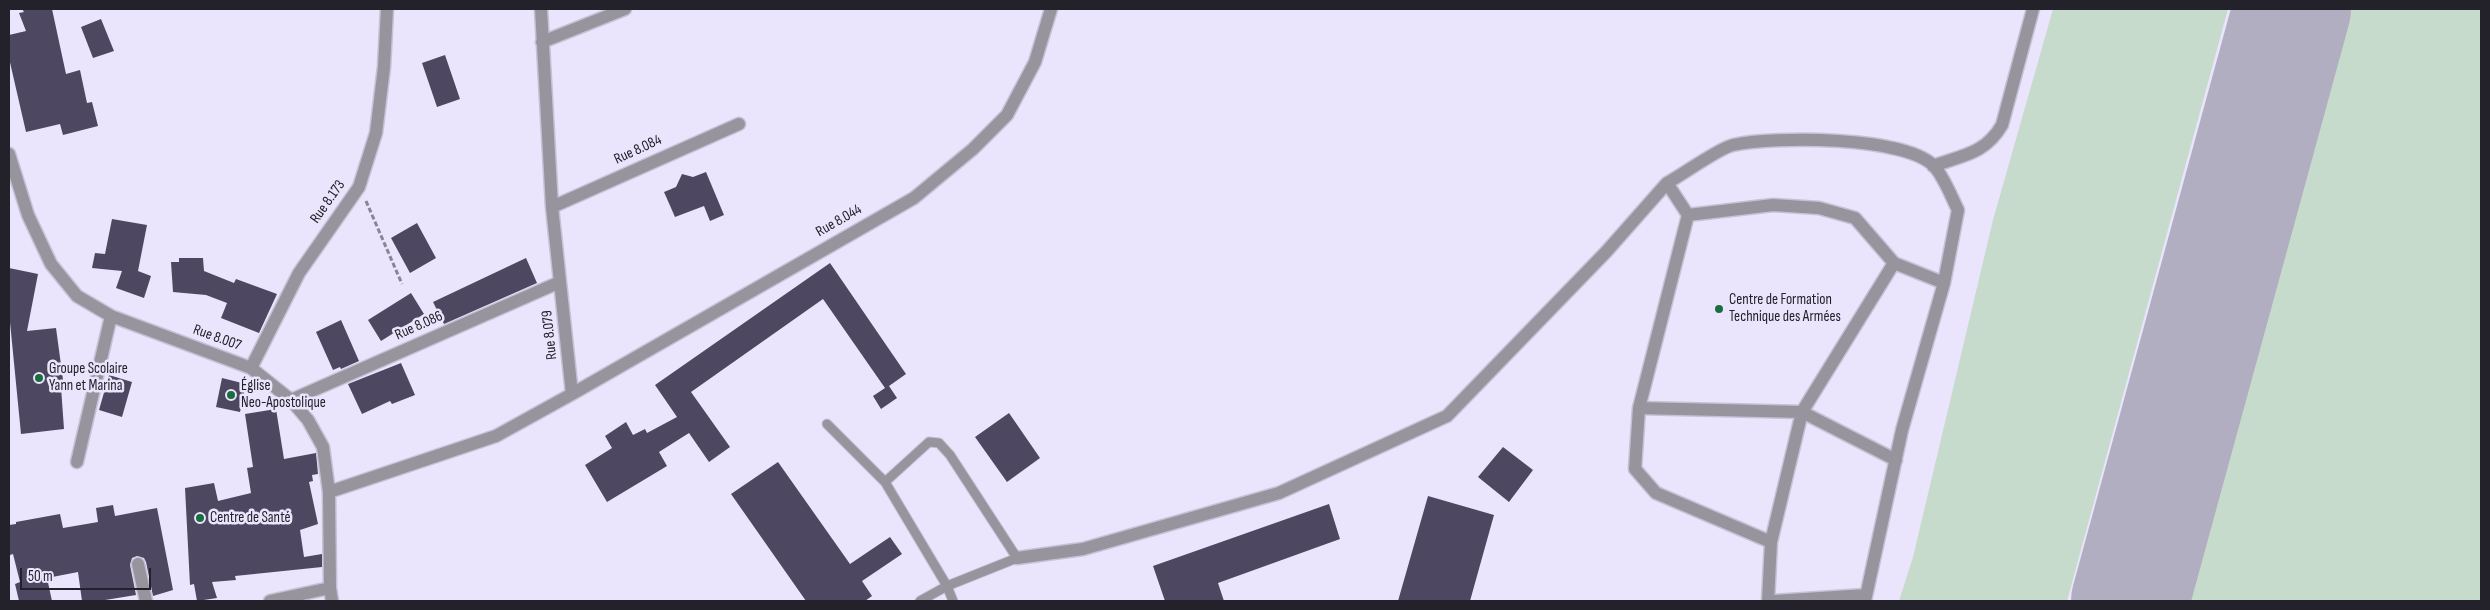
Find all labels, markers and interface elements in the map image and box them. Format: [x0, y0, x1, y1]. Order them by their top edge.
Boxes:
street label: Rue 8.084 [611, 131, 665, 169]
street label: Rue 8.173 [307, 177, 349, 227]
street label: Rue 8.044 [813, 201, 865, 241]
place label: Centre de Formation Technique des Armées [1729, 291, 1841, 326]
marker: Centre de Formation Technique des Armées [1713, 303, 1725, 315]
street label: Rue 8.086 [392, 308, 446, 344]
street label: Rue 8.079 [538, 309, 562, 361]
street label: Rue 8.007 [191, 321, 243, 355]
place label: Groupe Scolaire Yann et Marina [49, 360, 128, 395]
marker: Groupe Scolaire Yann et Marina [33, 372, 45, 384]
place label: Église Neo-Apostolique [241, 377, 326, 412]
marker: Église Neo-Apostolique [225, 389, 237, 401]
place label: Centre de Santé [210, 509, 291, 527]
marker: Centre de Santé [194, 512, 206, 524]
scale bar [22, 558, 154, 590]
text: 50 m [28, 567, 53, 586]

